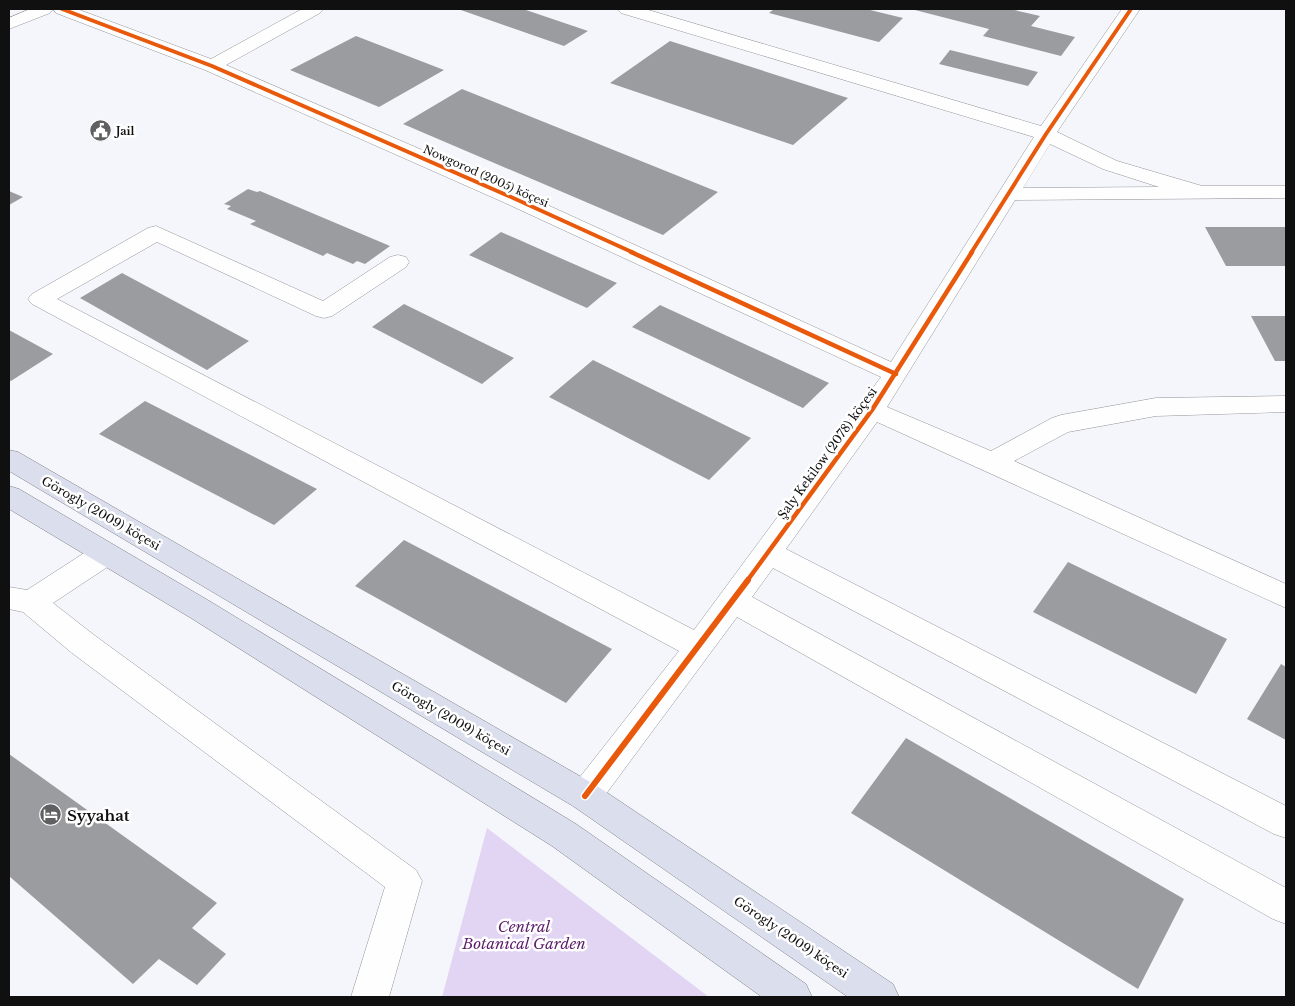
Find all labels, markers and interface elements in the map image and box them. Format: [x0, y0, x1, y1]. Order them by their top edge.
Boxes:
public building icon: Jail [88, 119, 112, 143]
place label: Jail [114, 124, 134, 138]
street label: Nowgorod (2005) köçesi [421, 142, 551, 210]
street label: Şaly Kekilow (2078) köçesi [774, 384, 880, 522]
street label: Görogly (2009) köçesi [39, 473, 163, 553]
street label: Görogly (2009) köçesi [389, 678, 513, 758]
hotel icon: Syyahat [39, 803, 63, 827]
place label: Syyahat [67, 806, 130, 825]
street label: Görogly (2009) köçesi [731, 893, 851, 981]
park label: Central Botanical Garden [461, 917, 586, 953]

